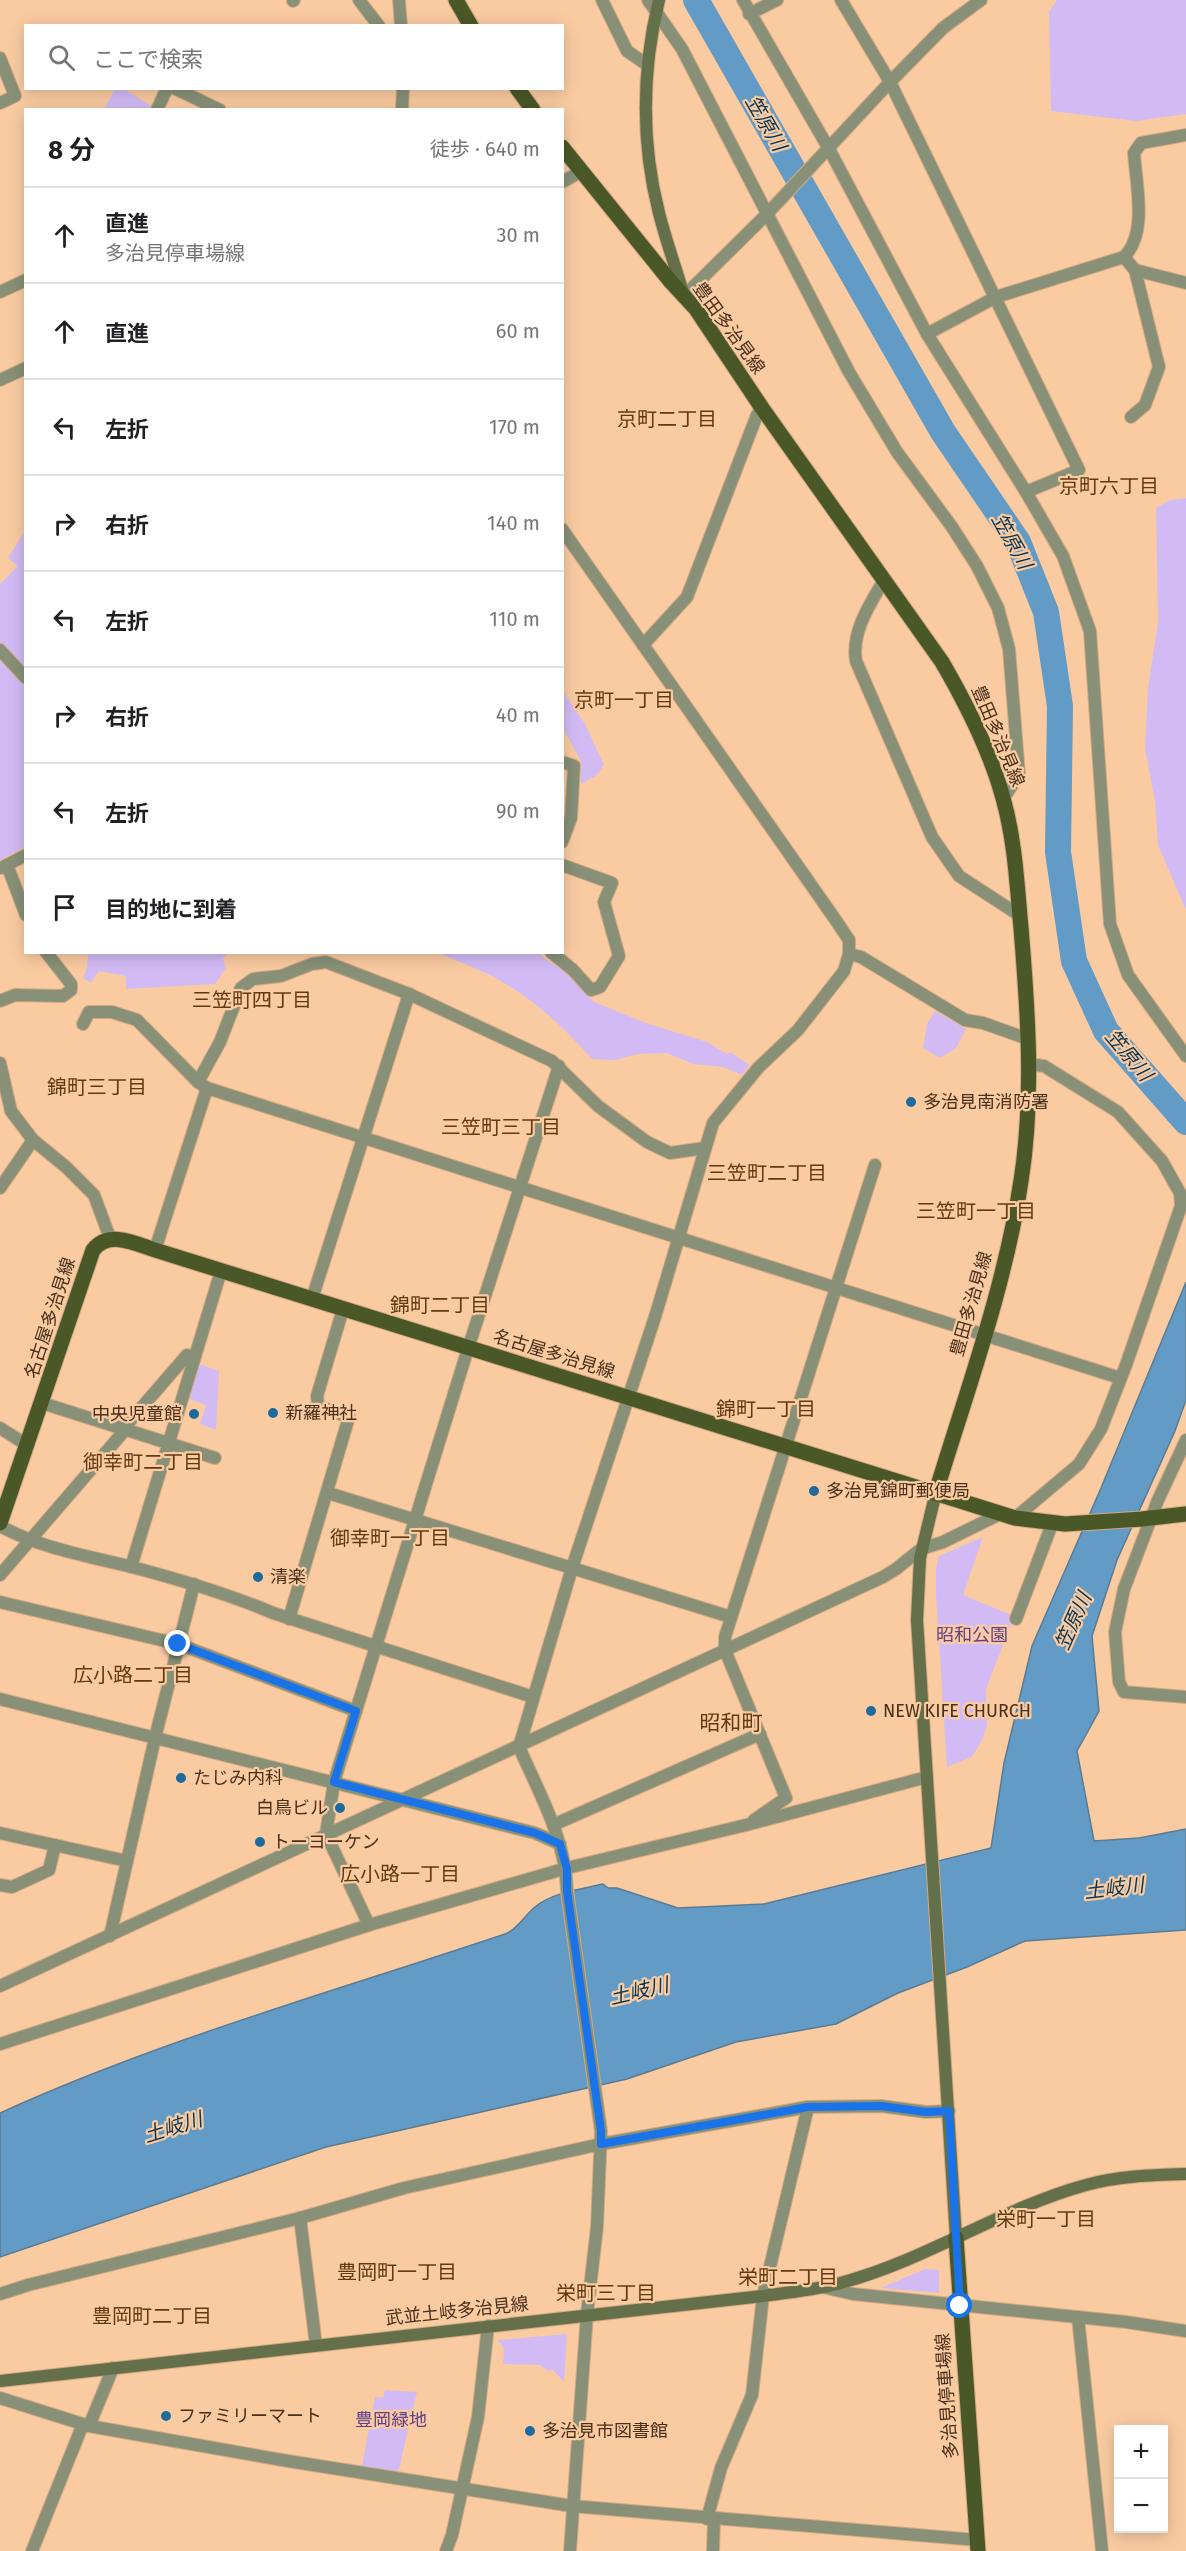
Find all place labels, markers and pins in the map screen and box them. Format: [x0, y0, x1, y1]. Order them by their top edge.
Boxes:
place label: 多治見南消防署 [923, 1091, 1049, 1113]
marker: 多治見南消防署 [904, 1095, 918, 1109]
place label: 新羅神社 [285, 1402, 357, 1424]
place label: 中央児童館 [92, 1403, 182, 1425]
marker: 新羅神社 [266, 1406, 280, 1420]
marker: 中央児童館 [187, 1407, 201, 1421]
place label: 多治見錦町郵便局 [826, 1480, 970, 1502]
marker: 多治見錦町郵便局 [807, 1484, 821, 1498]
place label: 清楽 [270, 1566, 306, 1588]
marker: 清楽 [251, 1570, 265, 1584]
place label: NEW KIFE CHURCH [883, 1700, 1031, 1722]
marker: NEW KIFE CHURCH [864, 1704, 878, 1718]
place label: たじみ内科 [193, 1767, 283, 1789]
marker: たじみ内科 [174, 1771, 188, 1785]
place label: 白鳥ビル [256, 1797, 328, 1819]
marker: 白鳥ビル [333, 1801, 347, 1815]
place label: トーヨーケン [272, 1831, 379, 1853]
marker: トーヨーケン [253, 1835, 267, 1849]
place label: ファミリーマート [178, 2405, 322, 2427]
marker: ファミリーマート [159, 2409, 173, 2423]
place label: 多治見市図書館 [542, 2420, 668, 2442]
marker: 多治見市図書館 [523, 2424, 537, 2438]

